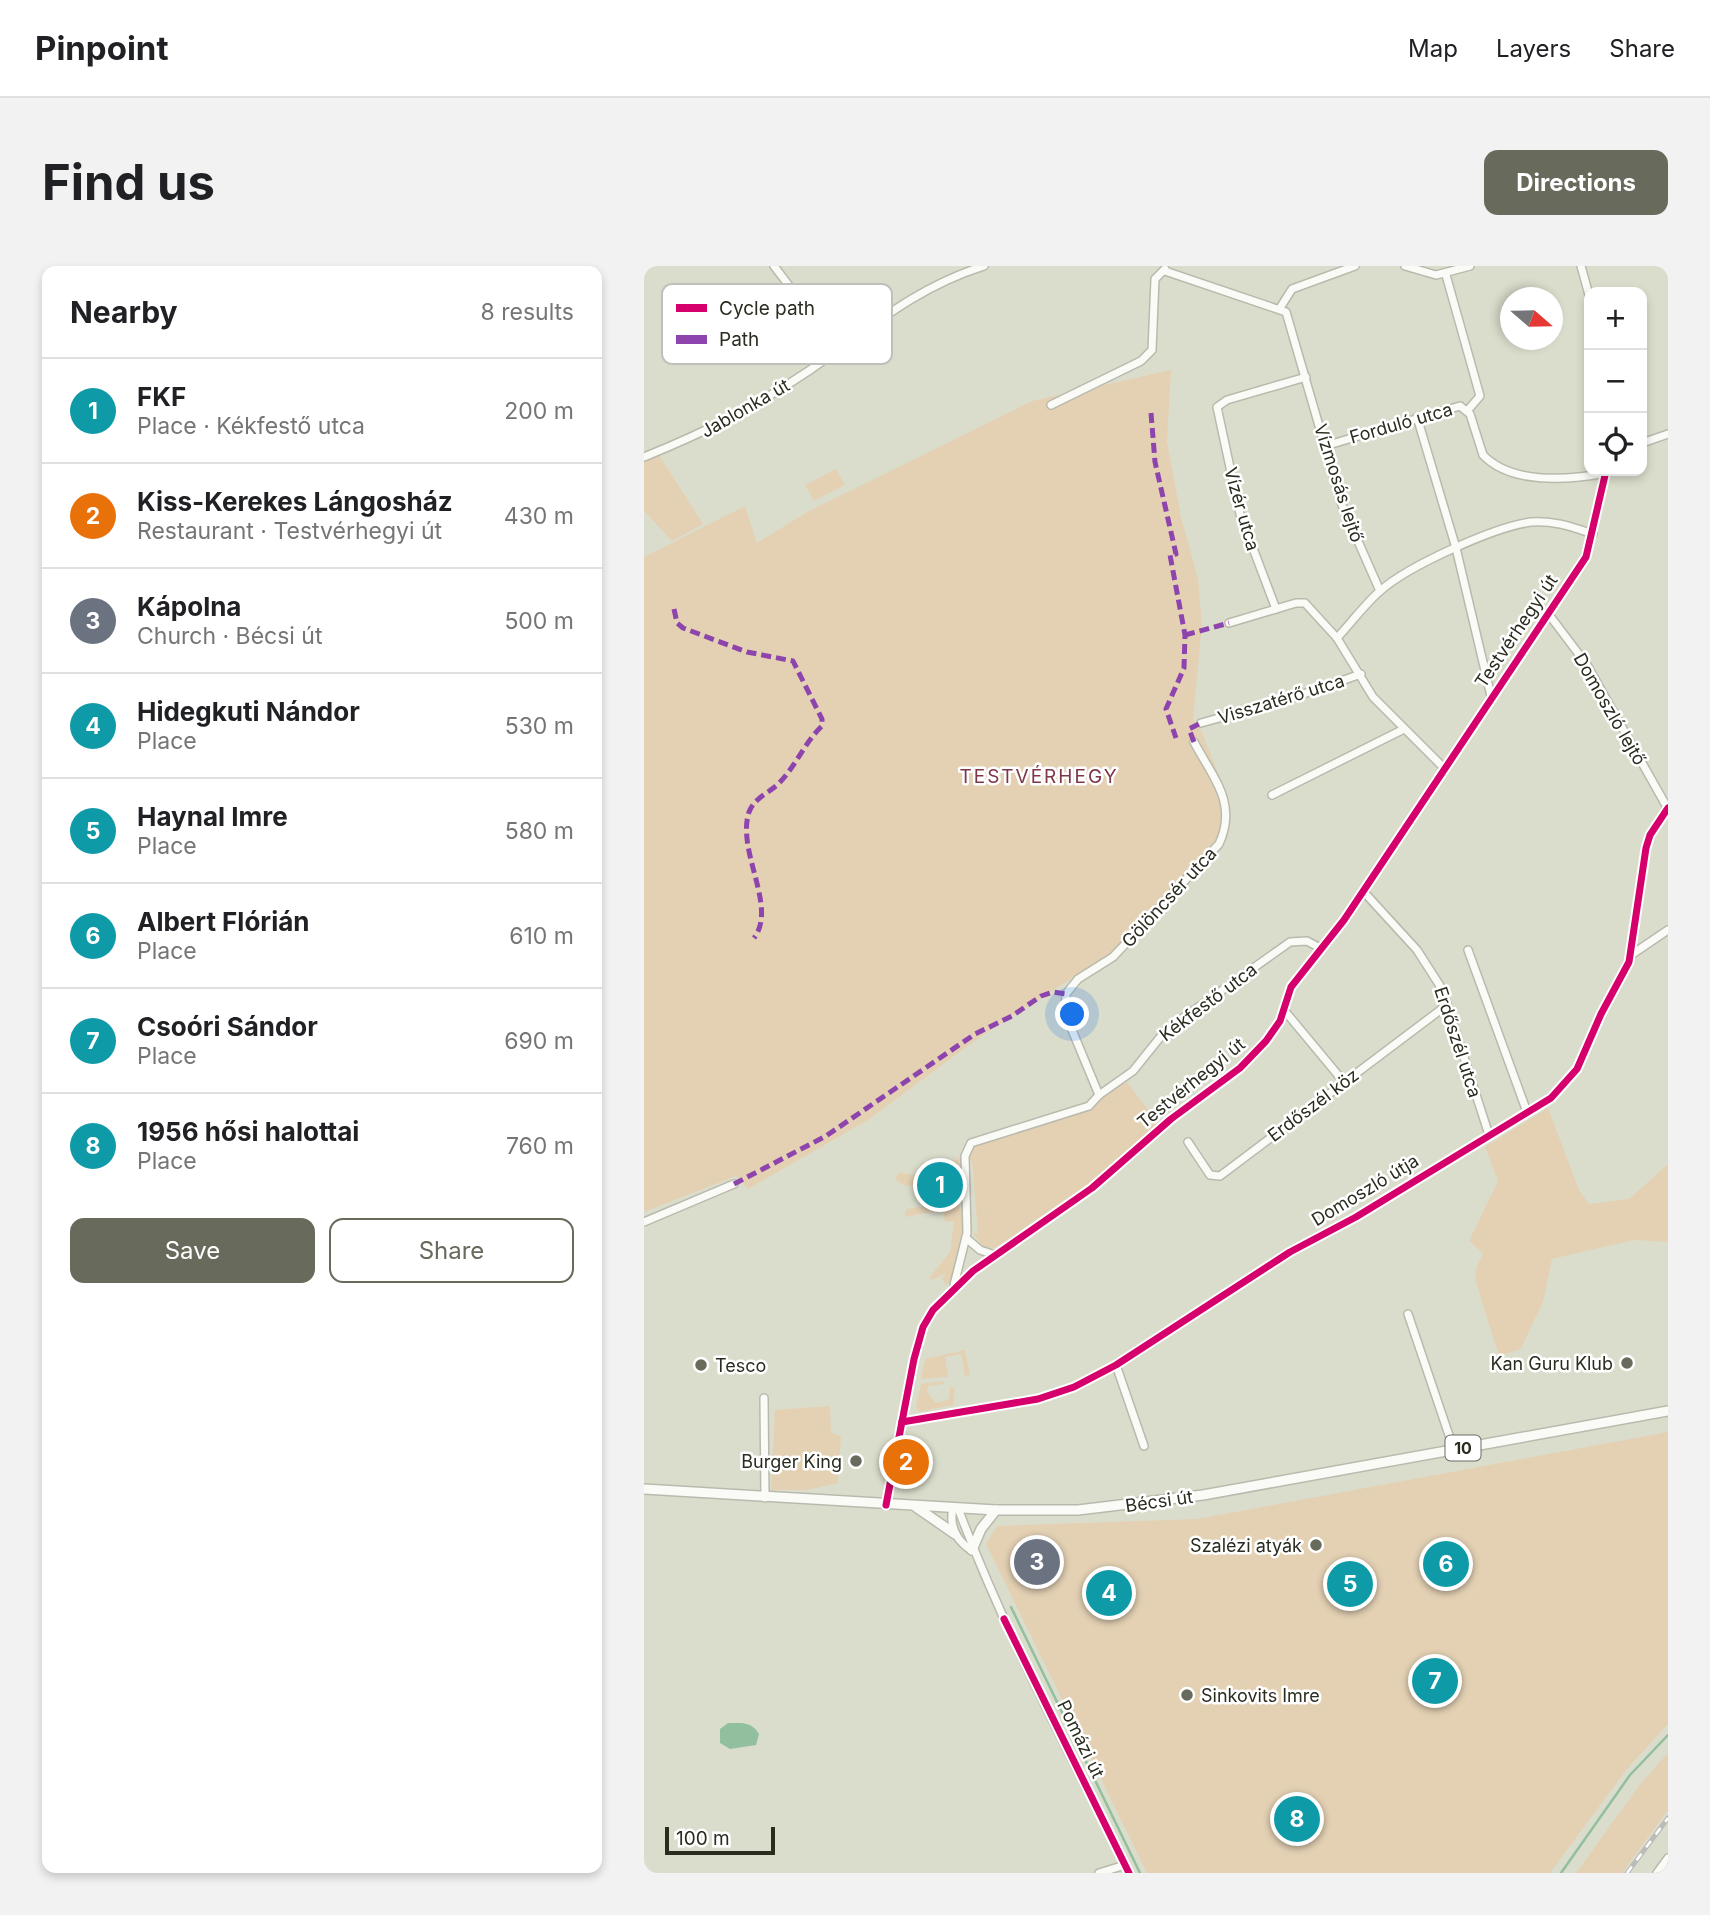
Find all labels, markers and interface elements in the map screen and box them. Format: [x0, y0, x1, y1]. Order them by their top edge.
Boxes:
text: Pinpoint [35, 28, 168, 68]
text: Map [1408, 34, 1458, 63]
text: Layers [1496, 34, 1571, 63]
text: Share [1609, 34, 1675, 63]
button: Directions [1484, 150, 1668, 215]
text: Find us [42, 153, 215, 212]
legend [662, 284, 892, 364]
north arrow [1500, 287, 1563, 350]
map controls [1584, 287, 1647, 476]
button: + [1584, 287, 1647, 350]
text: Nearby [70, 294, 178, 330]
text: Cycle path [719, 297, 815, 320]
text: 8 results [481, 298, 574, 326]
text: Path [719, 328, 759, 351]
button: − [1584, 350, 1647, 413]
street label: Jablonka út [697, 374, 793, 442]
text: FKF [137, 381, 186, 412]
text: 1 [88, 397, 98, 425]
text: 200 m [504, 397, 574, 425]
street label: Forduló utca [1347, 398, 1455, 448]
text: Place · Kékfestő utca [137, 412, 365, 440]
button: locate [1584, 413, 1647, 476]
street label: Vízmosás lejtő [1310, 421, 1368, 545]
street label: Vízér utca [1220, 465, 1264, 553]
text: Kiss-Kerekes Lángosház [137, 486, 453, 517]
text: 2 [86, 502, 100, 530]
text: 430 m [504, 502, 574, 530]
text: Restaurant · Testvérhegyi út [137, 517, 442, 545]
street label: Testvérhegyi út [1470, 570, 1562, 692]
text: Kápolna [137, 591, 241, 622]
text: 3 [86, 607, 100, 635]
text: 500 m [504, 607, 574, 635]
text: Church · Bécsi út [137, 622, 322, 650]
street label: Domoszló lejtő [1569, 649, 1651, 769]
street label: Visszatérő utca [1215, 670, 1347, 728]
text: Hidegkuti Nándor [137, 696, 360, 727]
text: 4 [85, 712, 101, 740]
text: 530 m [505, 712, 574, 740]
text: Place [137, 727, 197, 755]
district label: TESTVÉRHEGY [959, 764, 1119, 788]
text: Haynal Imre [137, 801, 288, 832]
text: 5 [86, 817, 100, 845]
text: 580 m [505, 817, 574, 845]
text: Place [137, 832, 197, 860]
street label: Gölöncsér utca [1117, 843, 1221, 951]
text: Albert Flórián [137, 906, 309, 937]
text: 6 [86, 922, 100, 950]
text: 610 m [509, 922, 574, 950]
text: Place [137, 937, 197, 965]
street label: Kékfestő utca [1155, 959, 1261, 1045]
street label: Erdőszél utca [1430, 984, 1486, 1100]
your location [1055, 997, 1089, 1031]
text: Csoóri Sándor [137, 1011, 318, 1042]
text: 7 [86, 1027, 100, 1055]
text: 690 m [504, 1027, 574, 1055]
street label: Testvérhegyi út [1133, 1033, 1249, 1133]
text: Place [137, 1042, 197, 1070]
street label: Erdőszél köz [1263, 1064, 1363, 1146]
text: 1956 hősi halottai [137, 1116, 359, 1147]
text: 8 [86, 1132, 100, 1160]
text: 760 m [506, 1132, 574, 1160]
text: Place [137, 1147, 197, 1175]
street label: Domoszló útja [1308, 1150, 1422, 1230]
pin: 1 [917, 1159, 963, 1211]
button: Save [70, 1218, 315, 1283]
button: Share [329, 1218, 574, 1283]
place label: Kan Guru Klub [1490, 1353, 1613, 1374]
place label: Tesco [715, 1355, 766, 1376]
marker: Kan Guru Klub [1619, 1355, 1635, 1371]
marker: Tesco [693, 1357, 709, 1373]
pin: 2 [883, 1436, 929, 1488]
road number: 10 [1446, 1436, 1480, 1460]
place label: Burger King [741, 1451, 842, 1472]
marker: Burger King [848, 1453, 864, 1469]
street label: Bécsi út [1124, 1486, 1194, 1516]
place label: Szalézi atyák [1190, 1535, 1302, 1556]
pin: 3 [1014, 1536, 1060, 1588]
marker: Szalézi atyák [1308, 1537, 1324, 1553]
pin: 6 [1423, 1538, 1469, 1590]
pin: 5 [1327, 1558, 1373, 1610]
pin: 4 [1086, 1567, 1132, 1619]
pin: 7 [1412, 1655, 1458, 1707]
place label: Sinkovits Imre [1201, 1685, 1320, 1706]
marker: Sinkovits Imre [1179, 1687, 1195, 1703]
street label: Pomázi út [1053, 1697, 1109, 1781]
pin: 8 [1274, 1793, 1320, 1845]
scale bar [665, 1824, 775, 1856]
text: 100 m [676, 1827, 730, 1850]

